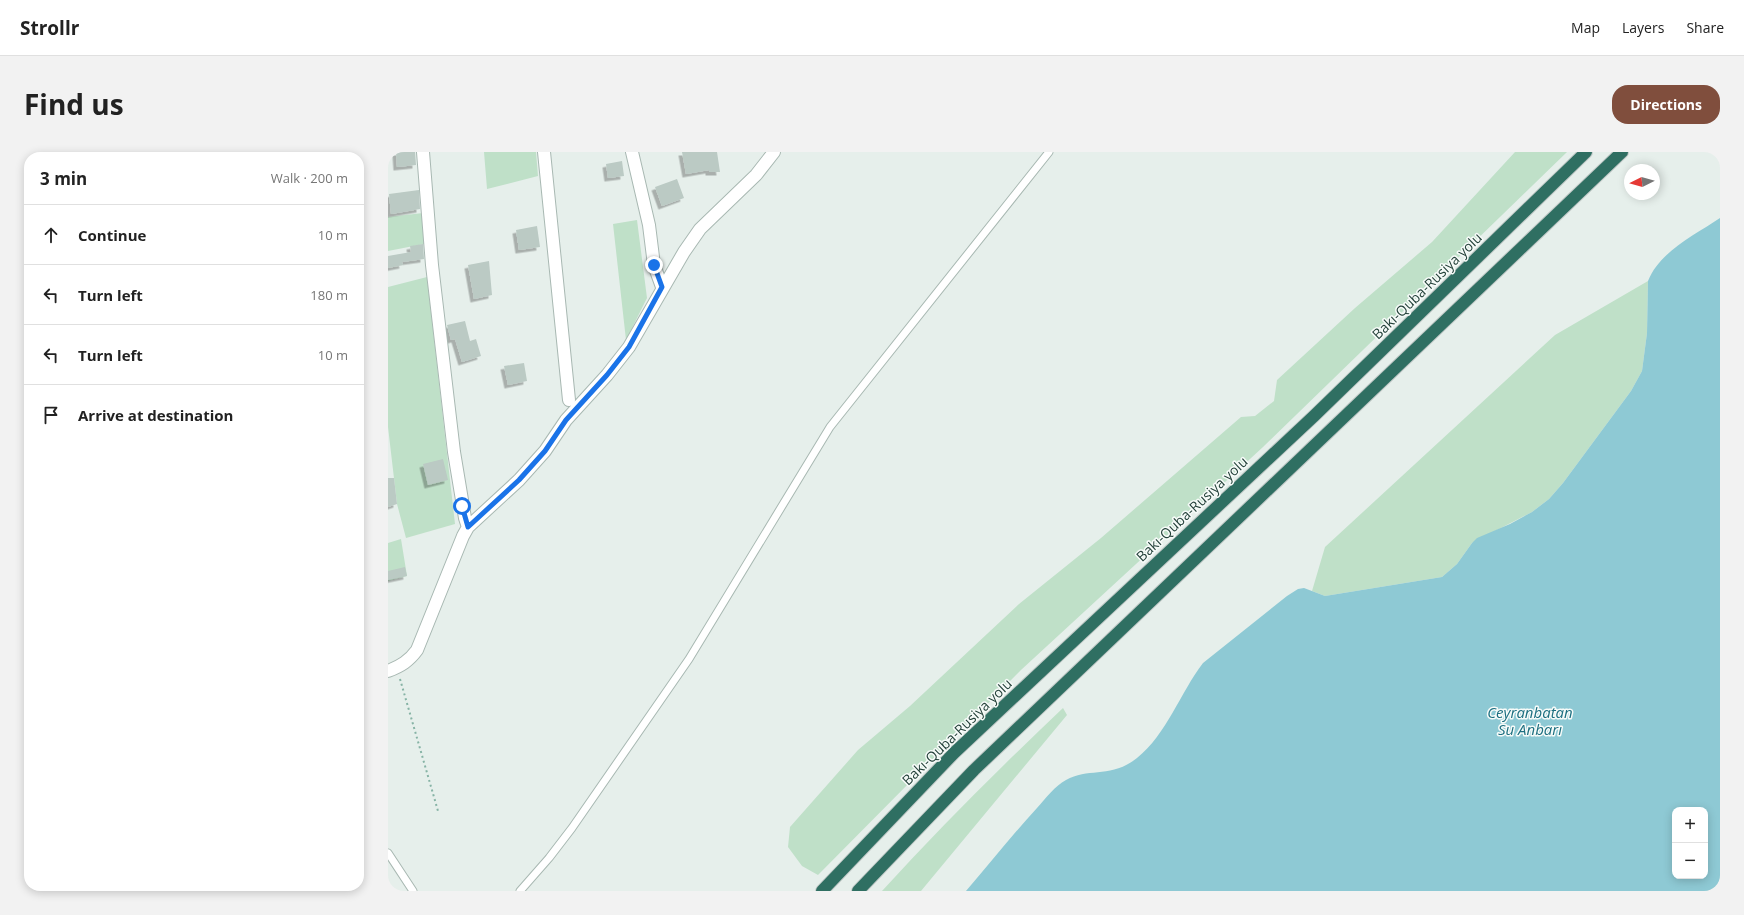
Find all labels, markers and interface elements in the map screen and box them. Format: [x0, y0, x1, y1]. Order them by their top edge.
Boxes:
text: Strollr [20, 15, 79, 41]
text: Map [1571, 18, 1600, 37]
text: Layers [1622, 18, 1664, 37]
text: Share [1686, 18, 1724, 37]
text: Find us [24, 85, 124, 123]
button: Directions [1612, 85, 1720, 124]
north arrow [1624, 164, 1660, 200]
text: 3 min [40, 167, 87, 190]
text: Walk · 200 m [271, 169, 348, 187]
icon: ahead [40, 224, 62, 246]
text: Continue [78, 225, 146, 245]
text: 10 m [318, 226, 348, 244]
street label: Bakı-Quba-Rusiya yolu [1368, 228, 1486, 343]
route end [645, 256, 663, 274]
icon: left [40, 284, 62, 306]
text: Turn left [78, 285, 143, 305]
text: 180 m [310, 286, 348, 304]
icon: left [40, 344, 62, 366]
text: Turn left [78, 345, 143, 365]
text: 10 m [318, 346, 348, 364]
icon: arrive [40, 404, 62, 426]
text: Arrive at destination [78, 405, 233, 425]
street label: Bakı-Quba-Rusiya yolu [1132, 452, 1252, 565]
route start [453, 497, 471, 515]
street label: Bakı-Quba-Rusiya yolu [898, 674, 1016, 789]
water label: Ceyranbatan Su Anbarı [1487, 702, 1573, 739]
map controls [1672, 807, 1708, 879]
button: + [1672, 807, 1708, 843]
button: − [1672, 843, 1708, 879]

